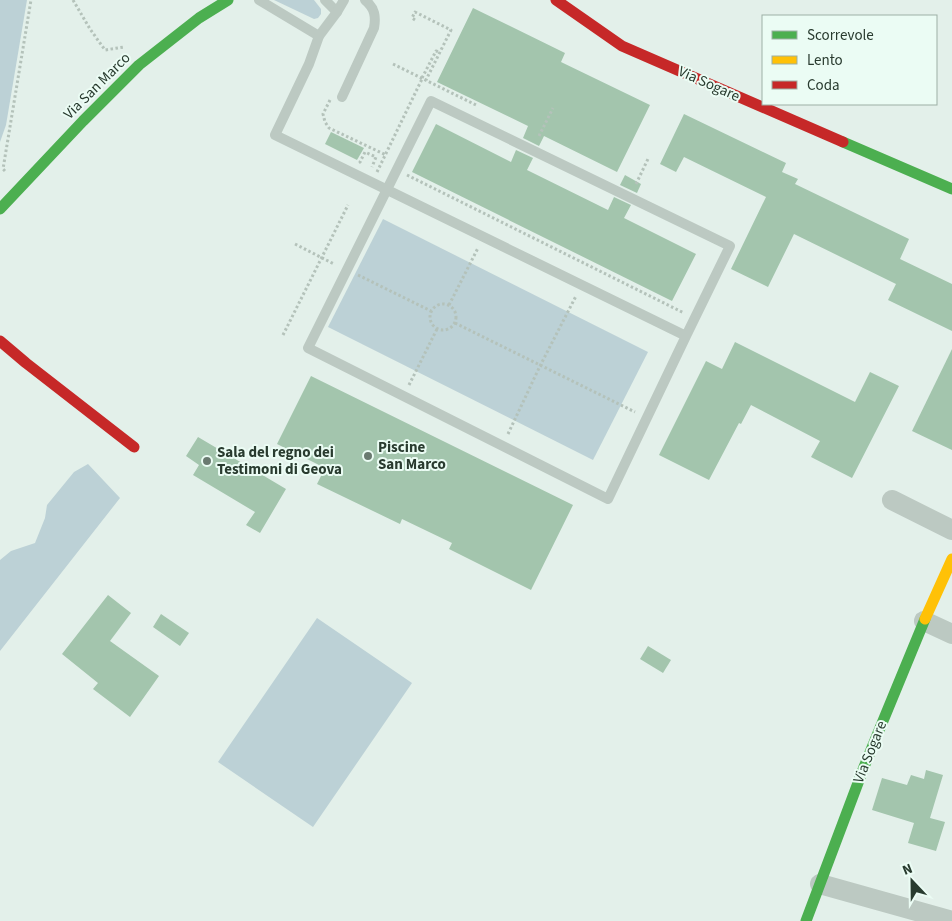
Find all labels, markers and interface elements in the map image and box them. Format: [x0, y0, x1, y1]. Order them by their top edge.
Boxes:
legend [762, 15, 937, 105]
text: Scorrevole [807, 25, 874, 46]
street label: Via San Marco [59, 48, 135, 124]
text: Lento [807, 50, 843, 71]
street label: Via Sogare [675, 61, 743, 107]
text: Coda [807, 75, 840, 96]
place label: Piscine San Marco [378, 437, 446, 475]
place label: Sala del regno dei Testimoni di Geova [217, 442, 342, 480]
marker: Piscine San Marco [362, 450, 374, 462]
marker: Sala del regno dei Testimoni di Geova [201, 455, 213, 467]
street label: Via Sogare [848, 718, 892, 786]
north arrow [887, 856, 937, 906]
text: N [899, 859, 916, 881]

